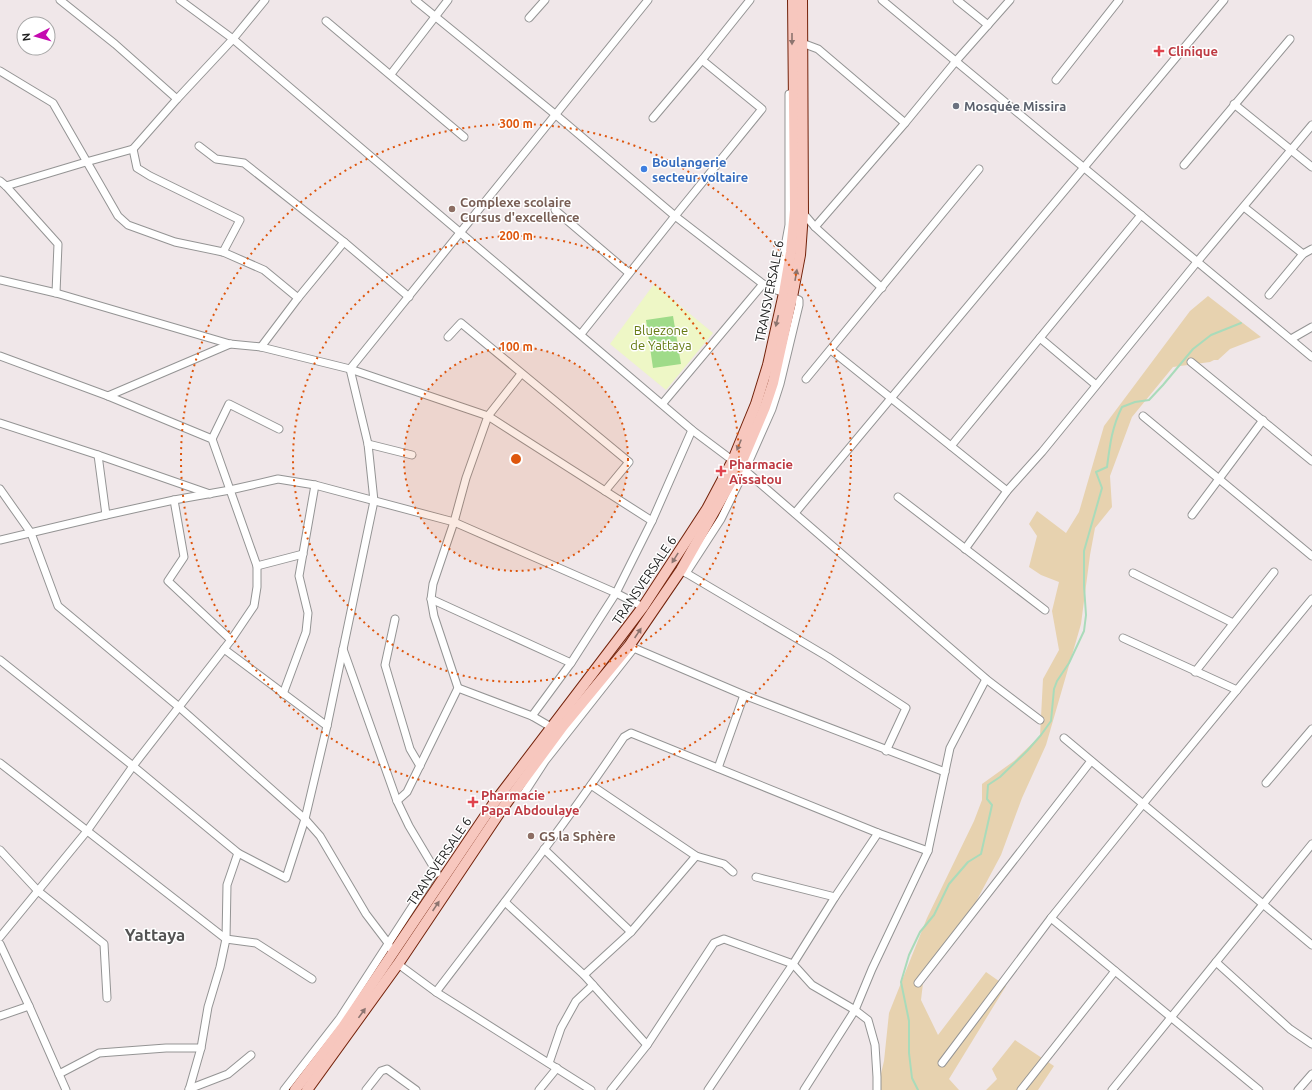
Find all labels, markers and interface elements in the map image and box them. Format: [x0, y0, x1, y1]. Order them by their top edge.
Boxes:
north arrow [16, 16, 56, 56]
text: N [20, 32, 32, 42]
one-way arrow [789, 33, 795, 46]
place label: Clinique [1168, 44, 1218, 58]
marker: Clinique [1153, 45, 1165, 57]
place label: Mosquée Missira [964, 99, 1066, 113]
marker: Mosquée Missira [951, 101, 961, 111]
text: 300 m [499, 117, 533, 130]
place label: Boulangerie secteur voltaire [652, 155, 748, 184]
marker: Boulangerie secteur voltaire [639, 164, 649, 174]
place label: Complexe scolaire Cursus d'excellence [460, 195, 580, 224]
marker: Complexe scolaire Cursus d'excellence [447, 204, 457, 214]
text: 200 m [499, 229, 533, 242]
street label: TRANSVERSALE 6 [752, 239, 786, 343]
one-way arrow [794, 268, 800, 281]
one-way arrow [774, 315, 780, 328]
park label: Bluezone de Yattaya [630, 323, 692, 352]
text: 100 m [499, 340, 533, 353]
one-way arrow [736, 440, 742, 451]
centre of rings [509, 452, 523, 466]
place label: Pharmacie Aïssatou [729, 457, 793, 486]
marker: Pharmacie Aïssatou [716, 466, 726, 476]
street label: TRANSVERSALE 6 [609, 533, 679, 627]
one-way arrow [672, 553, 679, 564]
one-way arrow [634, 628, 642, 638]
place label: Pharmacie Papa Abdoulaye [481, 788, 579, 817]
marker: Pharmacie Papa Abdoulaye [468, 797, 478, 807]
street label: TRANSVERSALE 6 [404, 814, 474, 908]
place label: GS la Sphère [539, 829, 616, 843]
marker: GS la Sphère [526, 831, 536, 841]
one-way arrow [432, 901, 440, 911]
district label: Yattaya [125, 925, 185, 944]
one-way arrow [358, 1008, 366, 1018]

